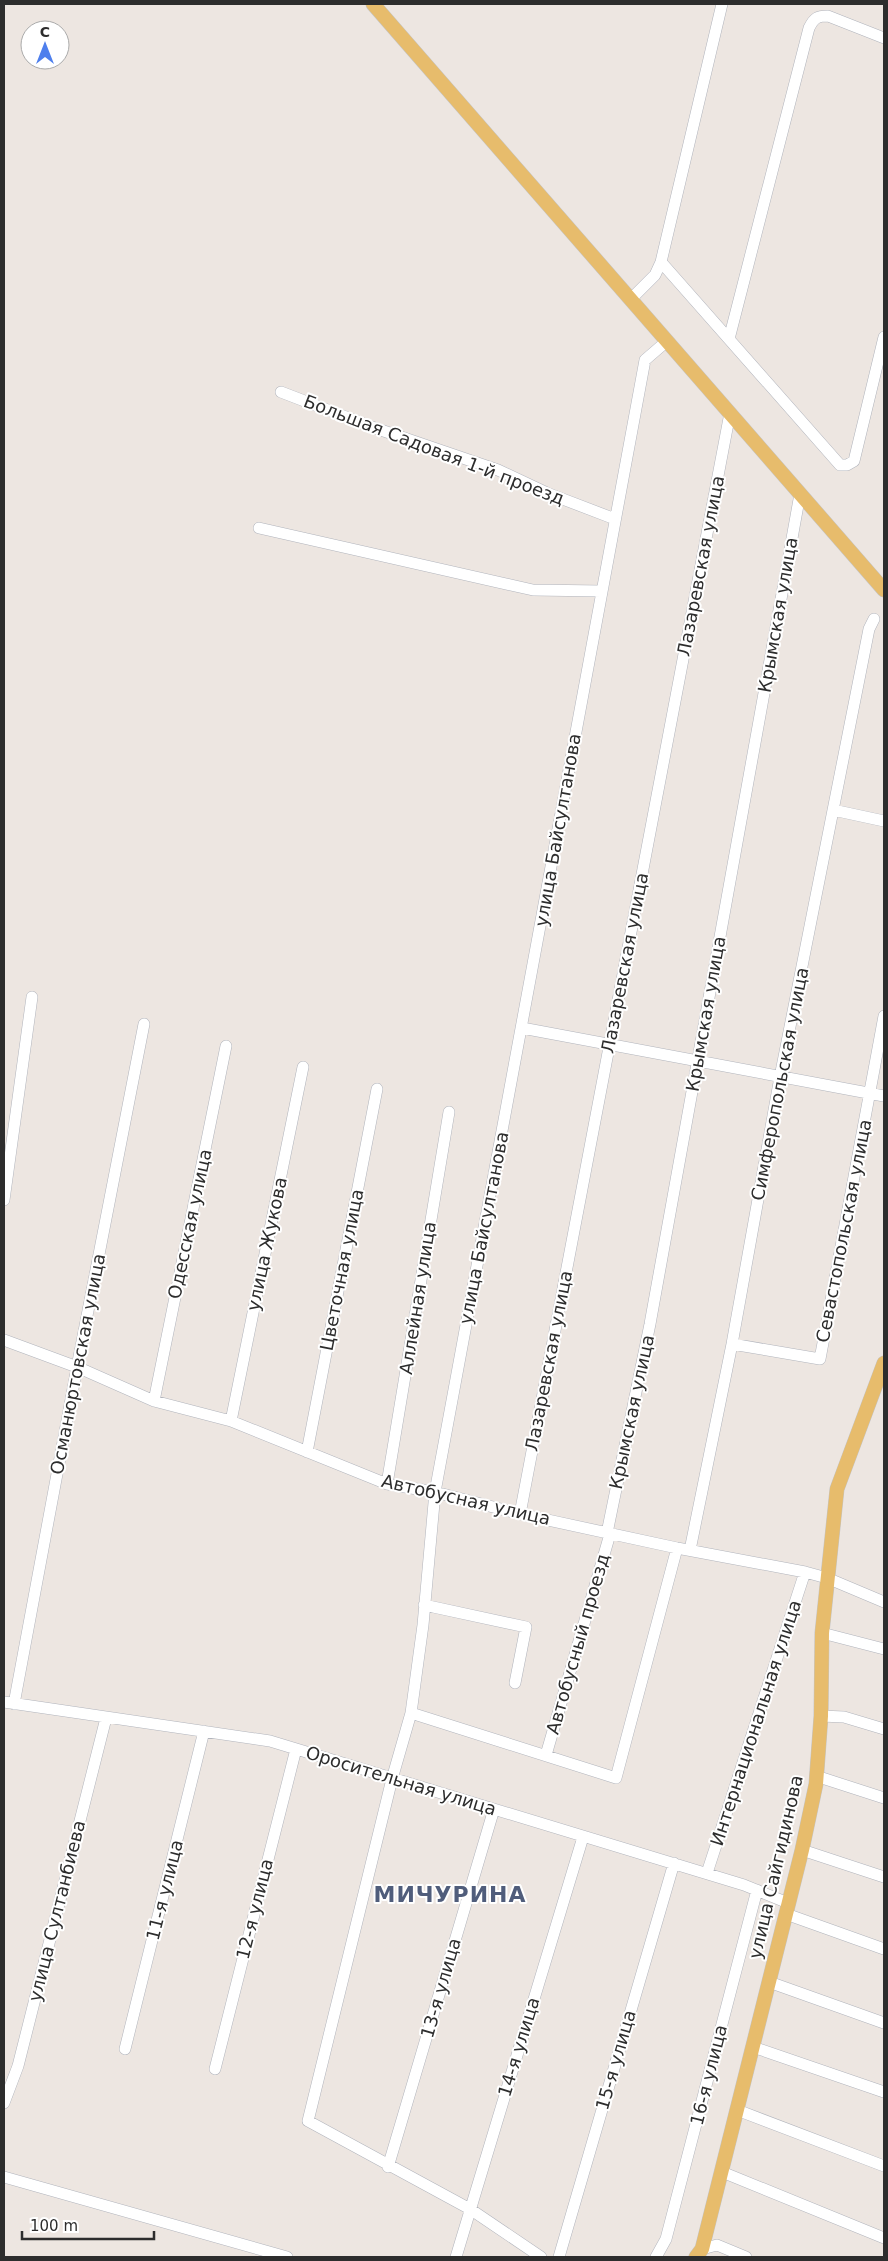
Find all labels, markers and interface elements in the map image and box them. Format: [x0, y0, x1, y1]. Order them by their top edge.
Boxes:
north arrow [20, 20, 70, 70]
text: С [40, 24, 50, 40]
street label: Большая Садовая 1-й проезд [301, 390, 567, 509]
street label: Лазаревская улица [673, 474, 728, 658]
street label: Крымская улица [753, 536, 802, 694]
street label: улица Байсултанова [530, 732, 585, 928]
street label: Лазаревская улица [597, 871, 652, 1055]
street label: Крымская улица [681, 935, 730, 1093]
street label: Симферопольская улица [747, 966, 812, 1202]
street label: Севастопольская улица [812, 1117, 875, 1344]
street label: улица Байсултанова [455, 1130, 513, 1326]
street label: Одесская улица [163, 1147, 216, 1301]
street label: улица Жукова [242, 1175, 291, 1313]
street label: Цветочная улица [316, 1187, 367, 1353]
street label: Аллейная улица [395, 1220, 440, 1376]
street label: Османюртовская улица [46, 1252, 109, 1476]
street label: Лазаревская улица [521, 1269, 576, 1453]
street label: Крымская улица [605, 1333, 658, 1491]
street label: Автобусная улица [380, 1470, 553, 1529]
street label: Автобусный проезд [542, 1551, 613, 1737]
street label: Интернациональная улица [706, 1597, 805, 1848]
street label: Оросительная улица [303, 1741, 499, 1820]
street label: улица Сайгидинова [744, 1773, 807, 1961]
street label: улица Султанбиева [24, 1818, 89, 2004]
street label: 11-я улица [142, 1837, 187, 1942]
street label: 12-я улица [232, 1856, 277, 1961]
district label: МИЧУРИНА [373, 1882, 527, 1907]
street label: 13-я улица [416, 1935, 465, 2040]
street label: 14-я улица [493, 1994, 544, 2099]
street label: 15-я улица [591, 2007, 640, 2112]
street label: 16-я улица [686, 2022, 731, 2127]
scale bar [22, 2208, 155, 2240]
text: 100 m [30, 2217, 78, 2235]

